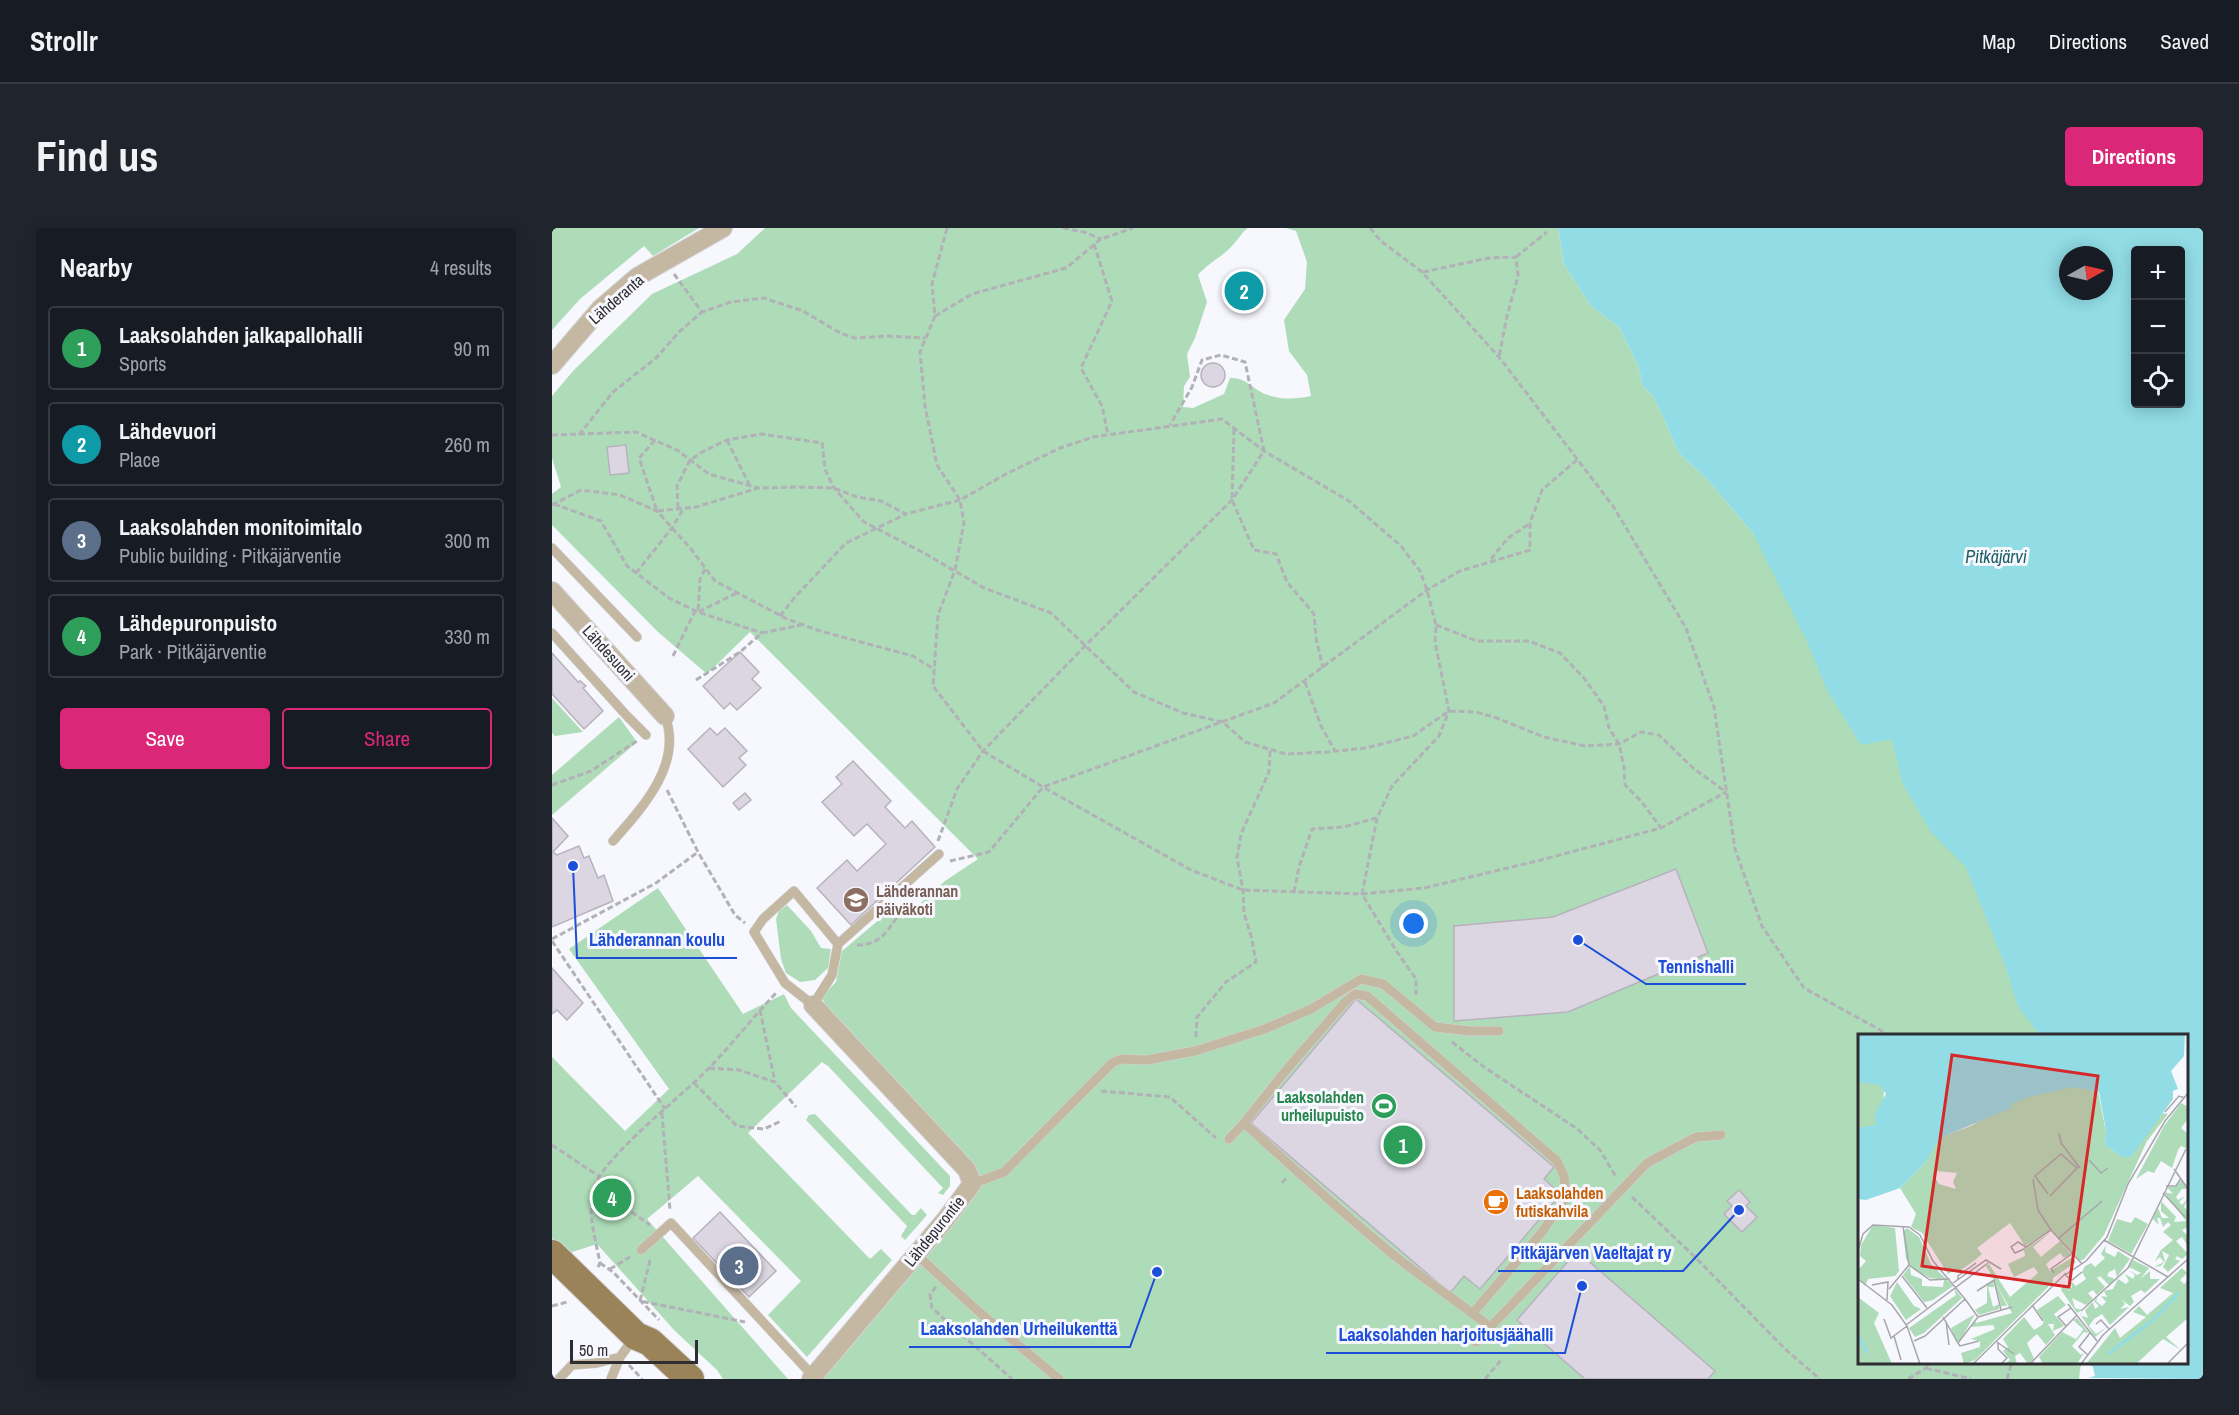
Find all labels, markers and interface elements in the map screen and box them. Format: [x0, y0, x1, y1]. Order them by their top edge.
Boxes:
text: Strollr [30, 22, 98, 60]
text: Map [1982, 27, 2016, 56]
text: Directions [2049, 27, 2127, 56]
text: Saved [2160, 27, 2209, 56]
button: Directions [2065, 127, 2203, 186]
text: Find us [36, 128, 158, 184]
north arrow [2059, 246, 2113, 300]
map controls [2131, 246, 2185, 408]
button: + [2131, 246, 2185, 300]
text: Nearby [60, 250, 132, 285]
text: 4 results [430, 254, 492, 281]
street label: Lähderanta [584, 268, 649, 329]
pin: 2 [1224, 268, 1264, 314]
button: − [2131, 300, 2185, 354]
text: Laaksolahden jalkapallohalli [119, 320, 363, 350]
text: 1 [77, 335, 86, 362]
text: 90 m [454, 335, 490, 362]
text: Sports [119, 350, 166, 377]
button: locate [2131, 354, 2185, 408]
text: Lähdevuori [119, 416, 216, 446]
text: 2 [77, 431, 86, 458]
text: 260 m [444, 431, 490, 458]
text: Place [119, 446, 160, 473]
text: Laaksolahden monitoimitalo [119, 512, 363, 542]
text: 3 [77, 527, 86, 554]
text: 300 m [444, 527, 490, 554]
text: Public building · Pitkäjärventie [119, 542, 341, 569]
water label: Pitkäjärvi [1965, 544, 2027, 569]
text: Lähdepuronpuisto [119, 608, 277, 638]
street label: Lähdesuoni [578, 620, 640, 686]
text: 4 [77, 623, 86, 650]
text: 330 m [444, 623, 490, 650]
text: Park · Pitkäjärventie [119, 638, 267, 665]
button: Save [60, 708, 270, 769]
button: Share [282, 708, 492, 769]
place label: Lähderannan päiväkoti [876, 880, 958, 920]
school or university icon: Lähderannan päiväkoti [841, 885, 871, 915]
your location [1399, 909, 1428, 938]
callout: Lähderannan koulu [577, 922, 737, 958]
text: Lähderannan koulu [589, 927, 725, 952]
callout: Tennishalli [1646, 948, 1746, 984]
text: Tennishalli [1658, 954, 1734, 979]
inset map [1858, 1034, 2188, 1364]
place label: Laaksolahden urheilupuisto [1276, 1086, 1364, 1126]
sports icon: Laaksolahden urheilupuisto [1369, 1091, 1399, 1121]
pin: 1 [1384, 1122, 1422, 1168]
pin: 4 [592, 1176, 632, 1220]
place label: Laaksolahden futiskahvila [1516, 1182, 1604, 1222]
cafe icon: Laaksolahden futiskahvila [1481, 1187, 1511, 1217]
street label: Lähdepurontie [899, 1191, 969, 1271]
callout: Pitkäjärven Vaeltajat ry [1498, 1235, 1683, 1271]
text: Pitkäjärven Vaeltajat ry [1511, 1240, 1672, 1265]
pin: 3 [720, 1244, 759, 1288]
callout: Laaksolahden Urheilukenttä [909, 1311, 1130, 1347]
text: Laaksolahden Urheilukenttä [921, 1316, 1118, 1341]
callout: Laaksolahden harjoitusjäähalli [1326, 1317, 1565, 1353]
text: Laaksolahden harjoitusjäähalli [1339, 1322, 1553, 1347]
scale bar [570, 1337, 698, 1364]
text: 50 m [579, 1339, 608, 1361]

